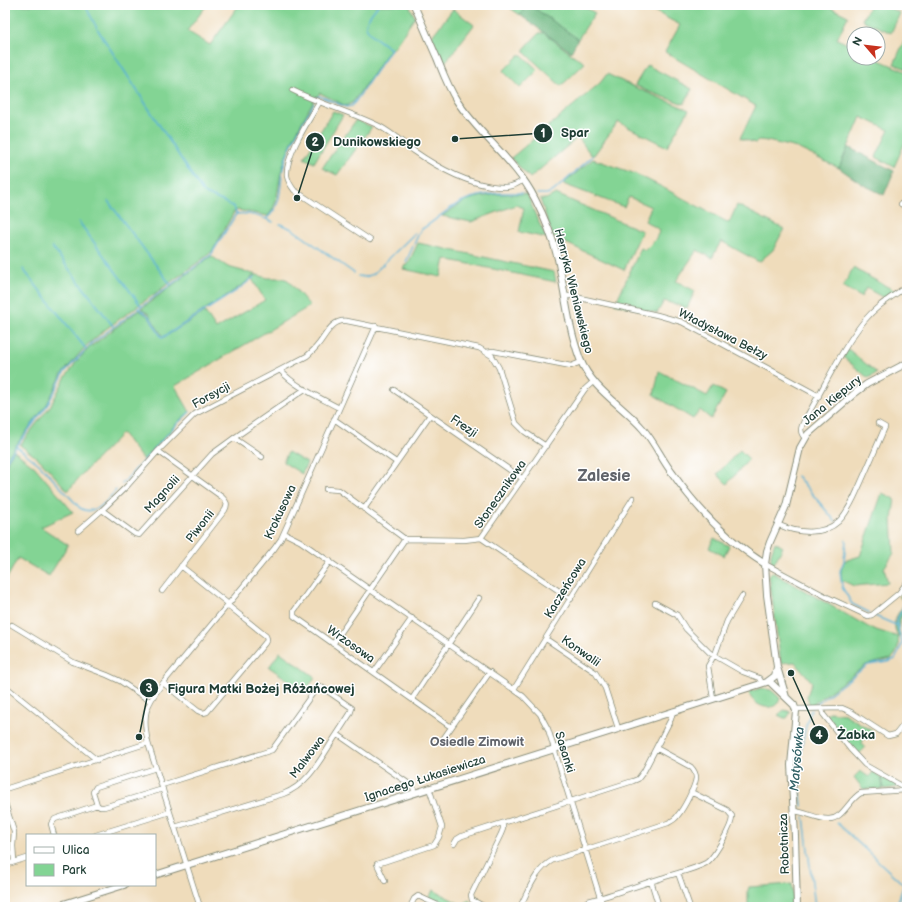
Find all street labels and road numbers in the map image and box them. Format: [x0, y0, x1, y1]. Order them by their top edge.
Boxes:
street label: Henryka Wieniawskiego [551, 227, 596, 355]
street label: Władysława Bełzy [676, 305, 770, 364]
street label: Jana Kiepury [800, 372, 865, 429]
street label: Forsycji [190, 379, 233, 412]
street label: Frezji [447, 412, 480, 441]
street label: Słonecznikowa [471, 457, 530, 532]
street label: Magnolii [141, 472, 183, 516]
street label: Krokusowa [261, 482, 300, 542]
street label: Piwonii [183, 507, 218, 546]
street label: Kaczeńcowa [541, 555, 590, 621]
street label: Wrzosowa [324, 622, 378, 667]
street label: Konwalii [558, 633, 603, 670]
street label: Sasanki [551, 730, 578, 775]
street label: Malwowa [287, 733, 328, 781]
street label: Ignacego Łukasiewicza [363, 752, 488, 805]
street label: Robotnicza [776, 813, 793, 875]

